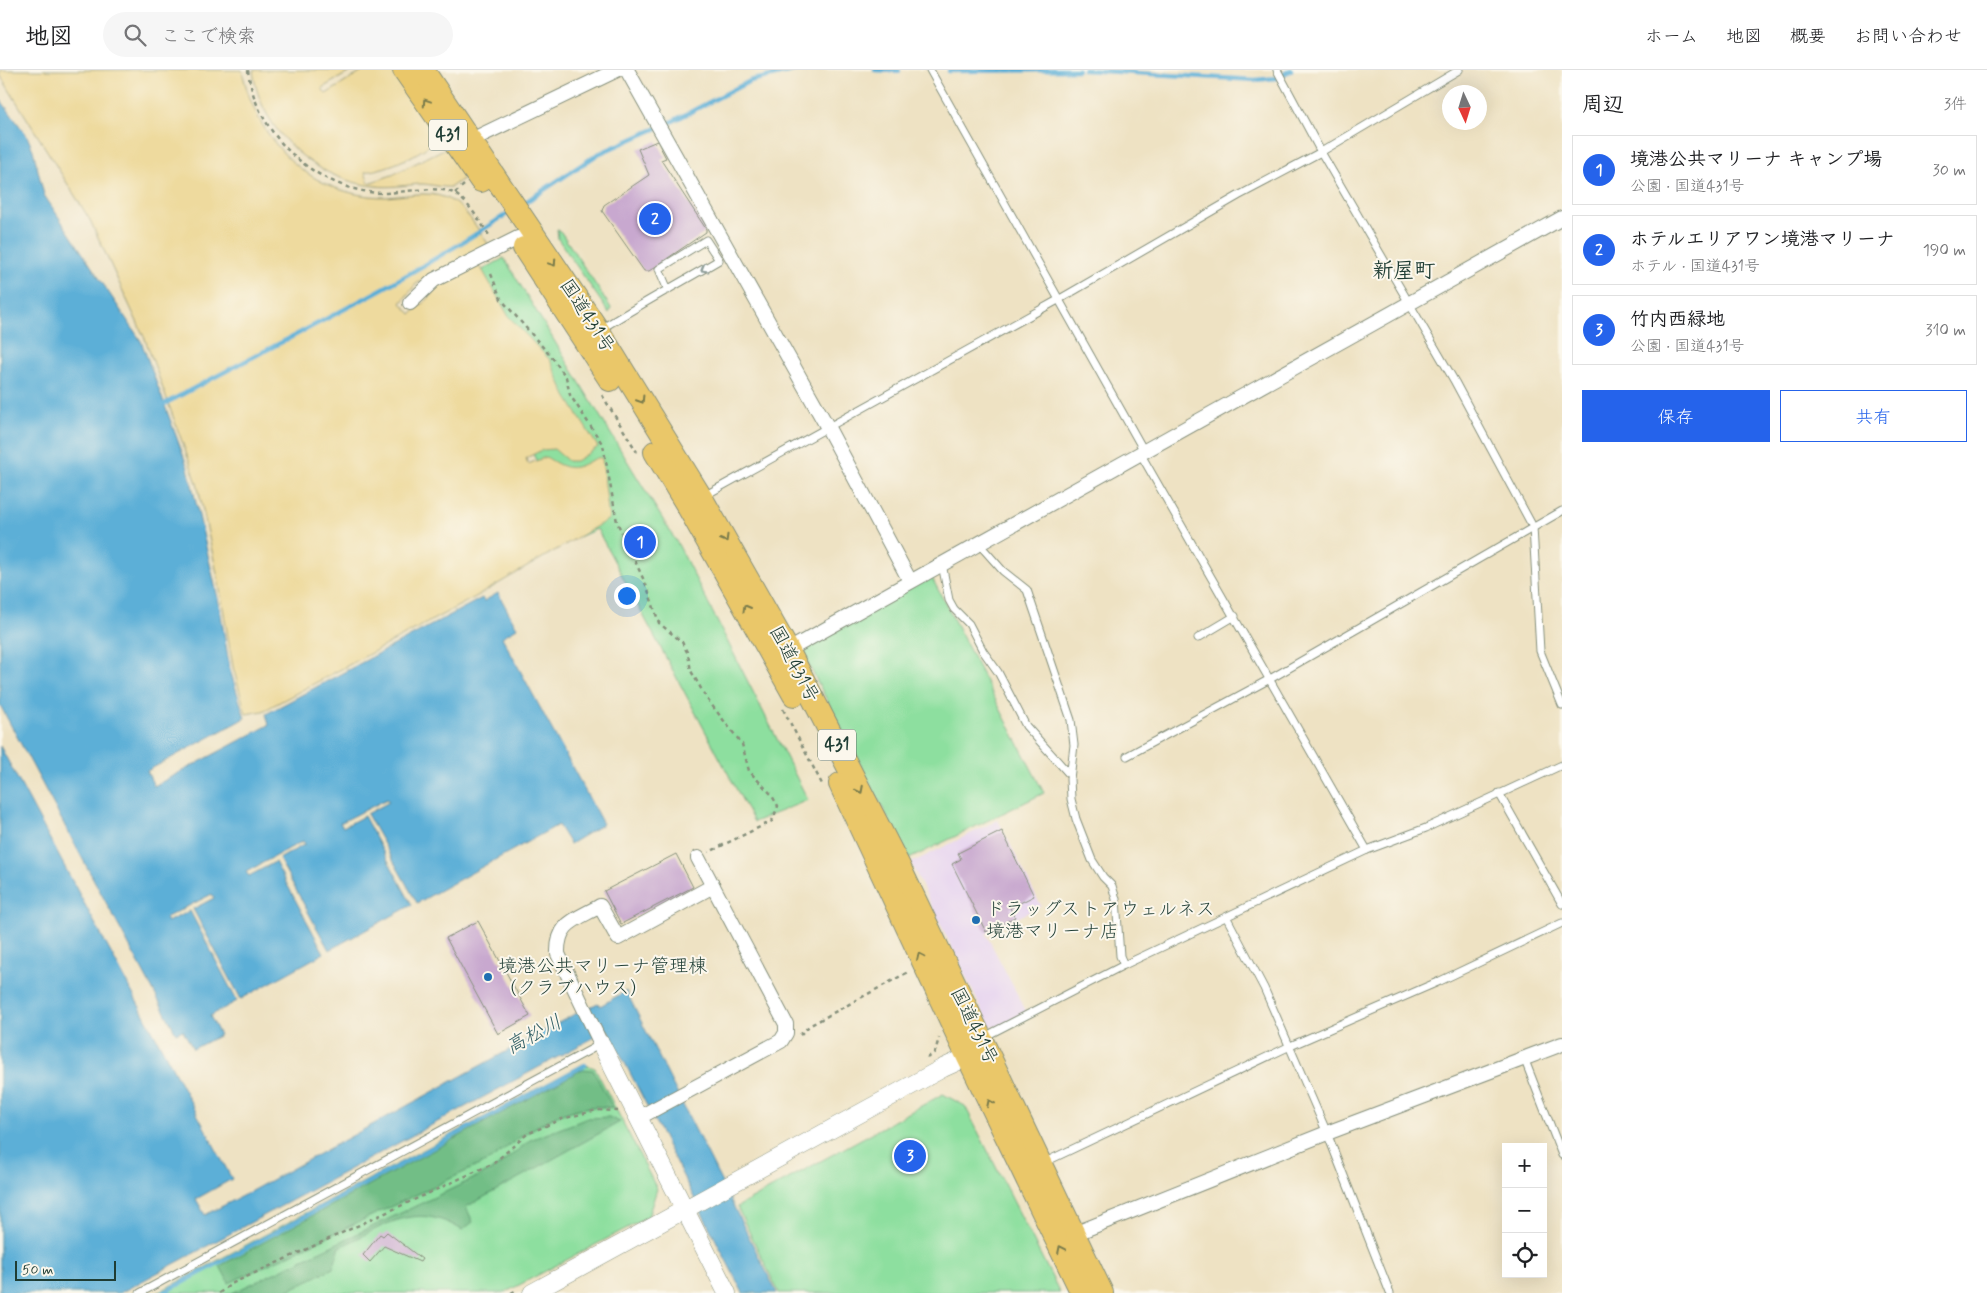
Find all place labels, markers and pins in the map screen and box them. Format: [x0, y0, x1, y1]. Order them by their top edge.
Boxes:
pin: 2 [639, 200, 671, 238]
pin: 1 [624, 523, 656, 561]
place label: ドラッグストアウェルネス 境港マリーナ店 [986, 897, 1215, 944]
marker: ドラッグストアウェルネス 境港マリーナ店 [970, 914, 982, 926]
place label: 境港公共マリーナ管理棟 （クラブハウス） [498, 954, 707, 1001]
marker: 境港公共マリーナ管理棟 （クラブハウス） [482, 971, 494, 983]
pin: 3 [894, 1137, 926, 1175]

